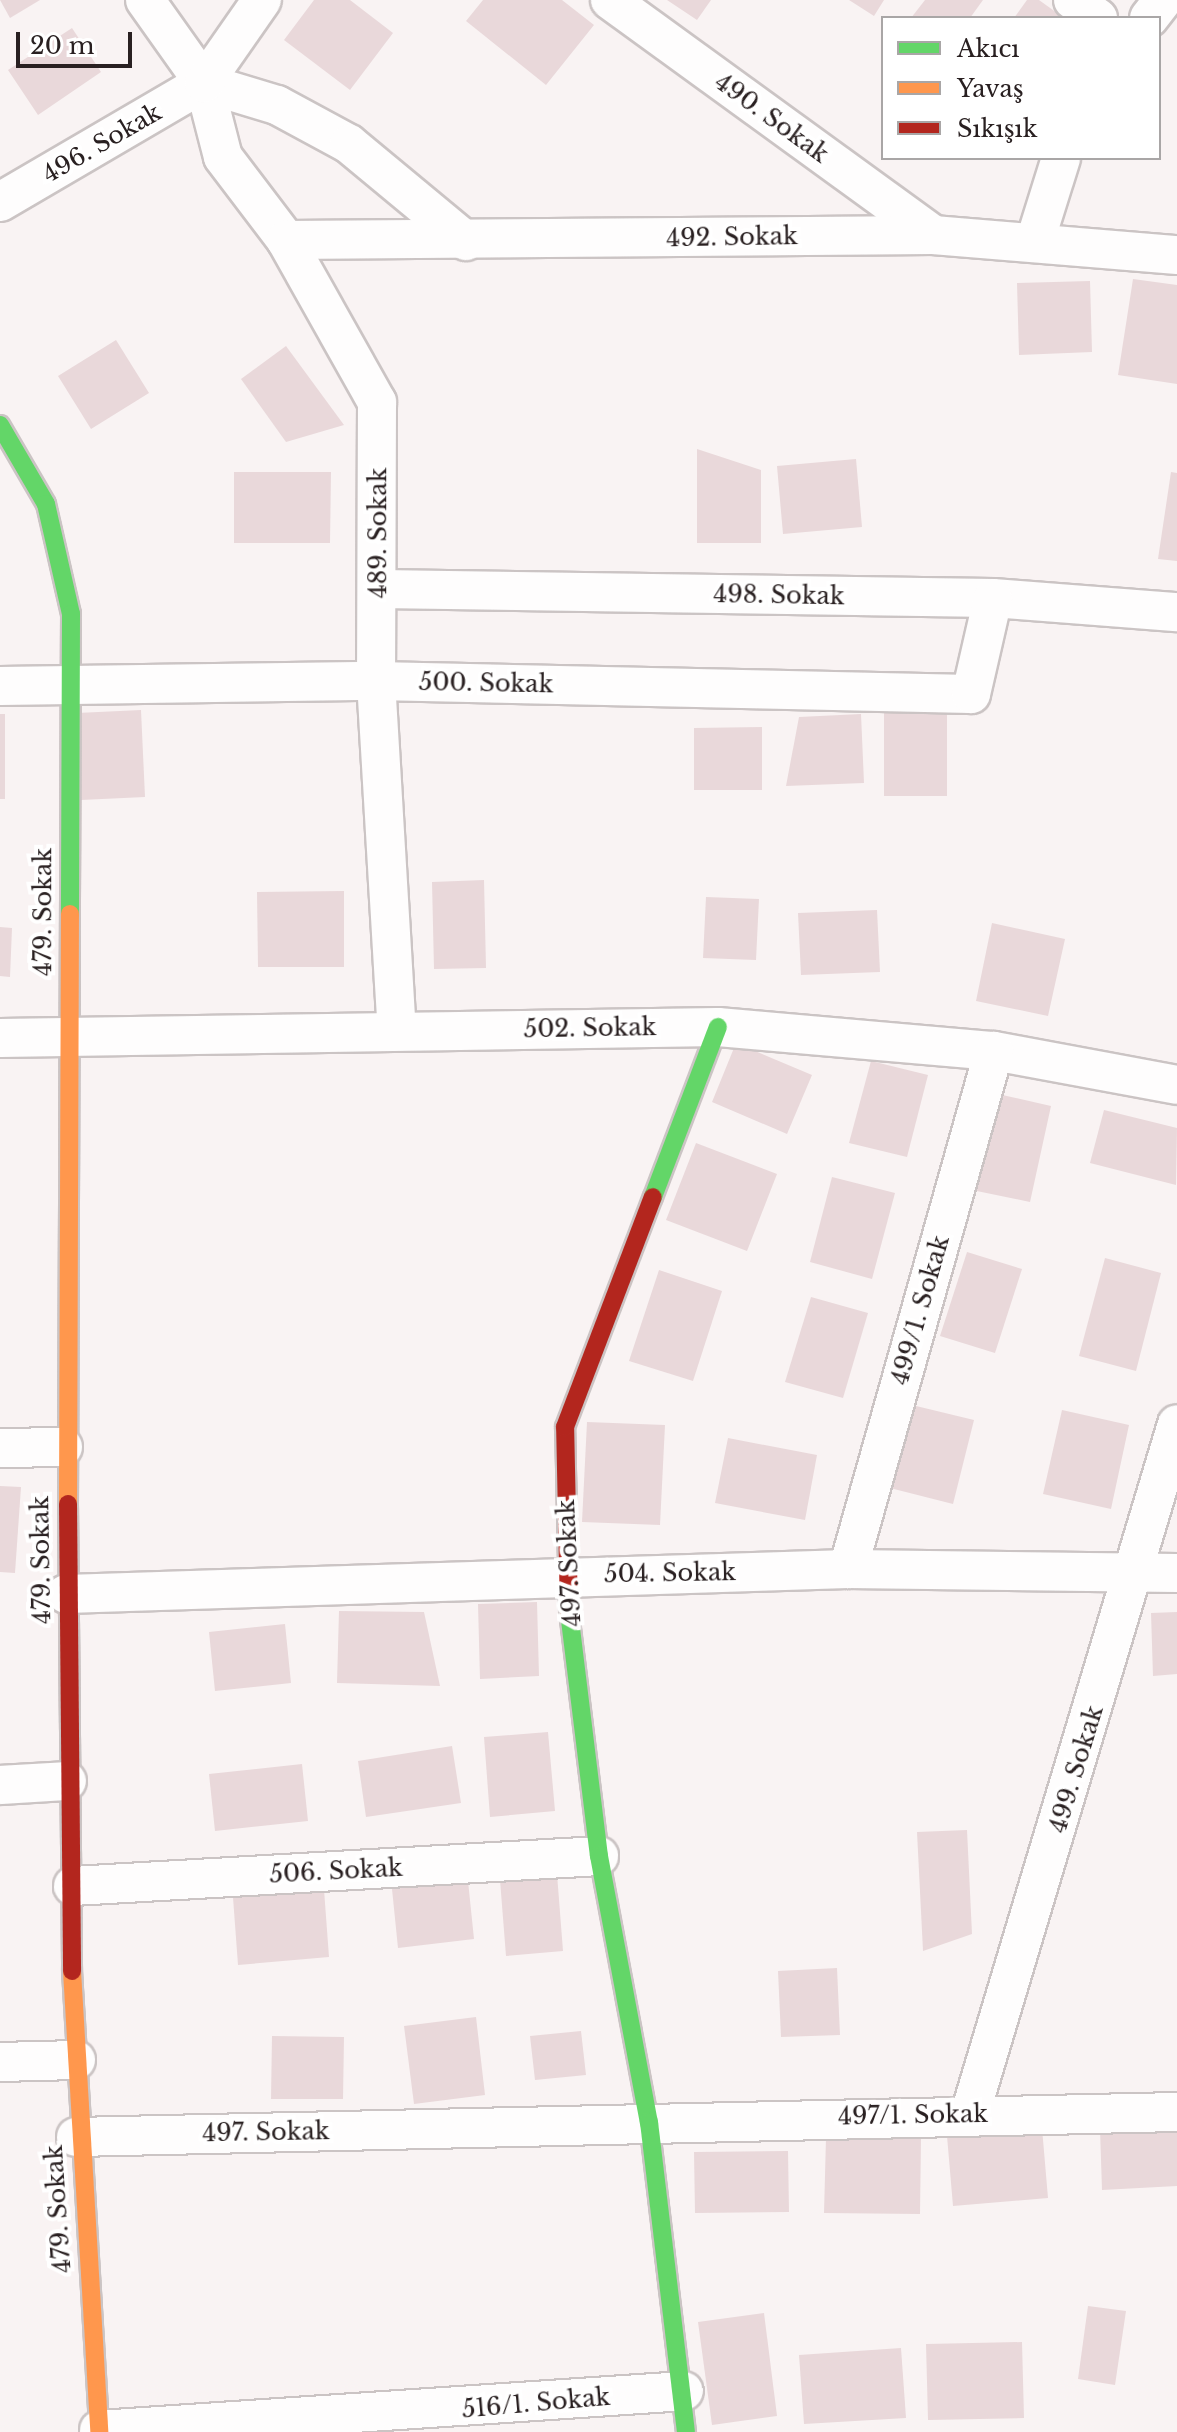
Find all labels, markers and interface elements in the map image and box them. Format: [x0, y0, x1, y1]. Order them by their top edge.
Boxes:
scale bar [20, 16, 136, 66]
legend [881, 16, 1161, 160]
text: 20 m [30, 31, 95, 60]
text: Akıcı [957, 34, 1020, 63]
street label: 490. Sokak [710, 67, 834, 169]
text: Yavaş [957, 74, 1024, 103]
street label: 496. Sokak [38, 97, 166, 189]
text: Sıkışık [957, 114, 1038, 143]
street label: 492. Sokak [666, 221, 798, 253]
street label: 489. Sokak [364, 468, 392, 598]
street label: 498. Sokak [713, 579, 845, 611]
street label: 500. Sokak [418, 667, 554, 699]
street label: 479. Sokak [29, 848, 57, 976]
street label: 502. Sokak [523, 1012, 657, 1044]
street label: 499/1. Sokak [885, 1232, 955, 1388]
street label: 479. Sokak [25, 1496, 57, 1624]
street label: 497. Sokak [551, 1499, 587, 1627]
street label: 504. Sokak [604, 1557, 736, 1589]
street label: 499. Sokak [1043, 1702, 1109, 1836]
street label: 506. Sokak [269, 1853, 403, 1889]
street label: 497/1. Sokak [838, 2099, 988, 2131]
street label: 497. Sokak [202, 2116, 330, 2148]
street label: 479. Sokak [39, 2144, 77, 2274]
street label: 516/1. Sokak [461, 2382, 611, 2424]

